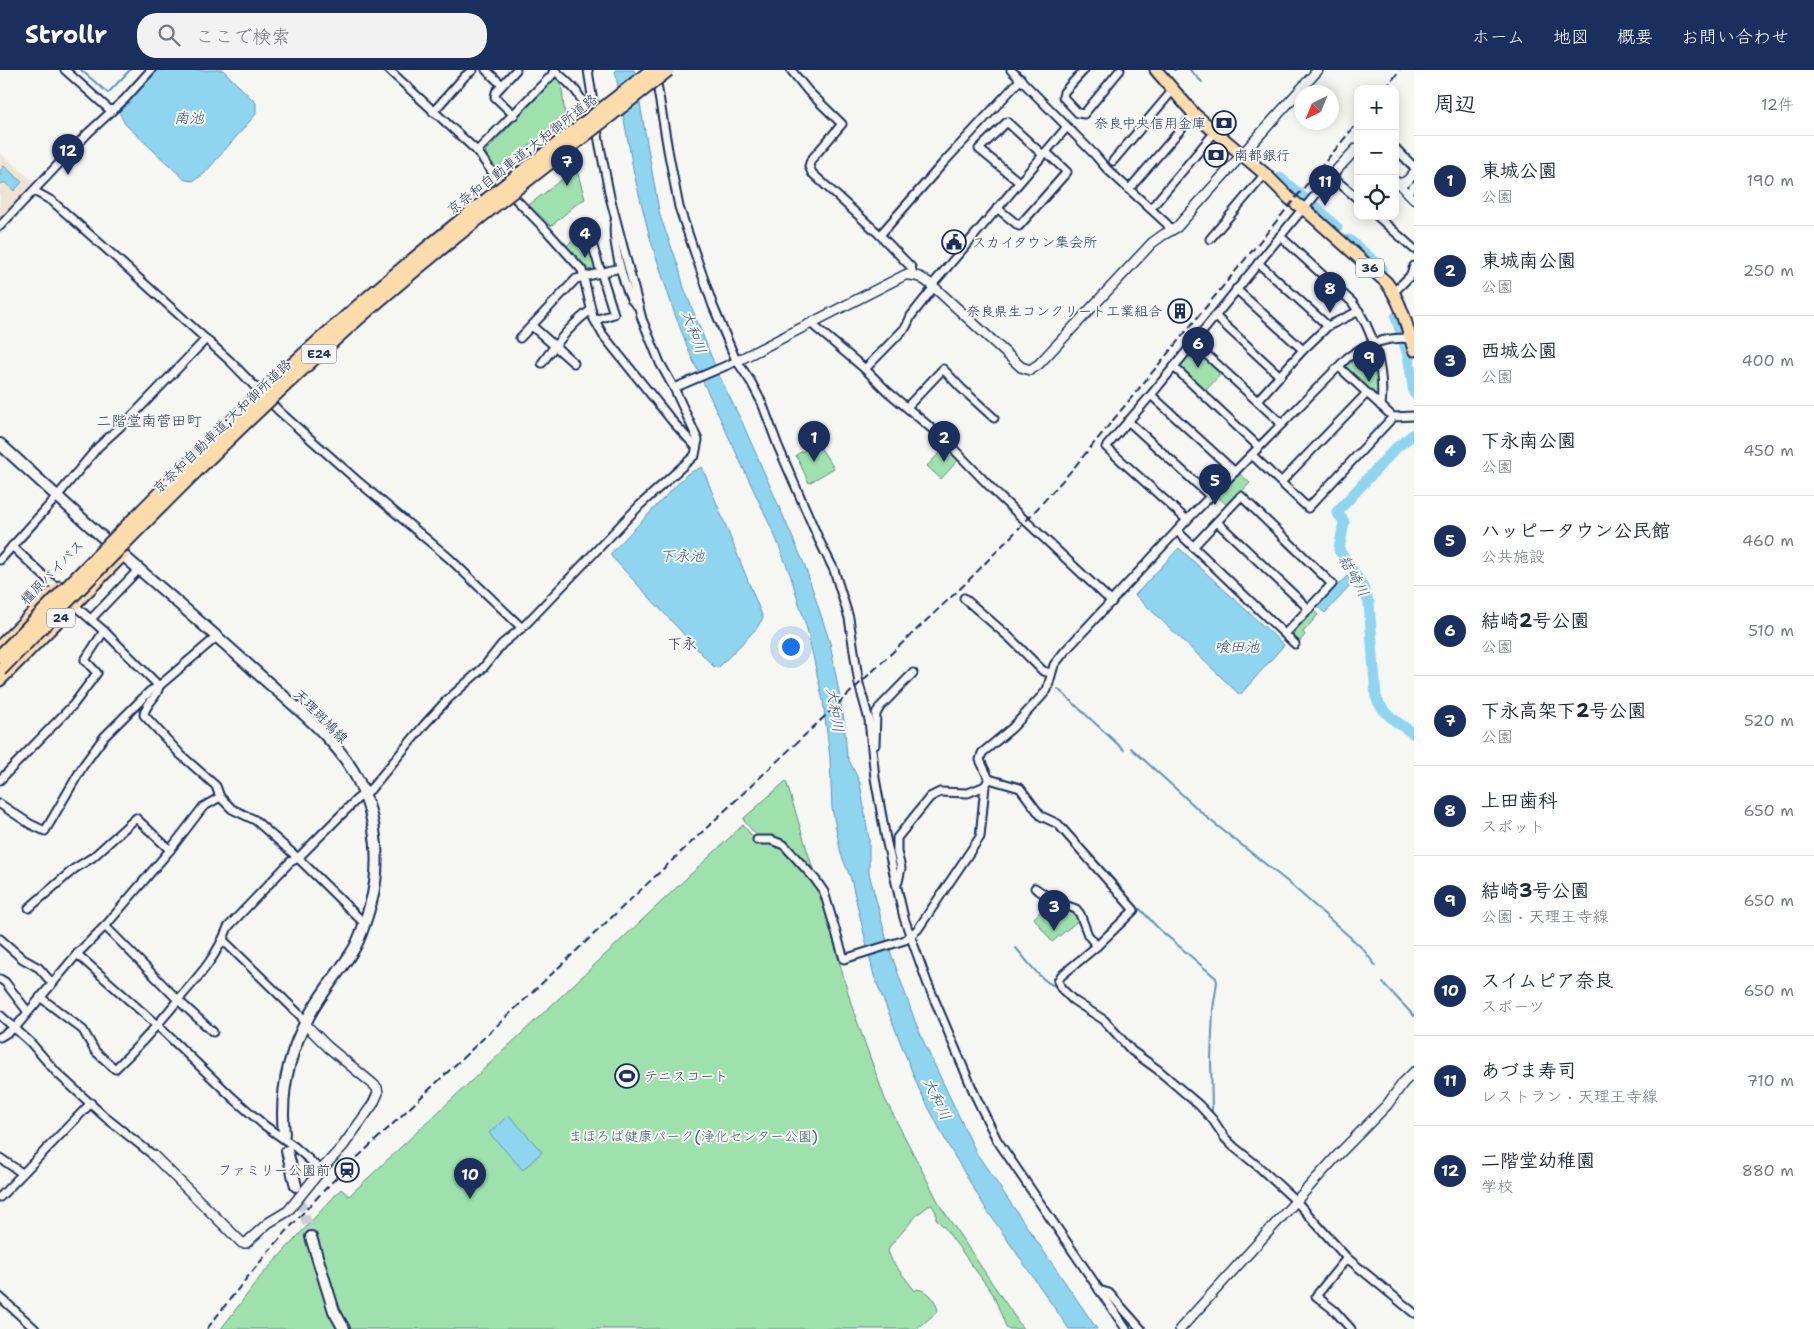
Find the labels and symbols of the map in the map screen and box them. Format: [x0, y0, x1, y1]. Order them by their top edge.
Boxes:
north arrow [1294, 85, 1339, 130]
street label: 京奈和自動車道;大和御所道路 [443, 90, 601, 218]
water label: 南池 [174, 108, 205, 128]
bank icon: 奈良中央信用金庫 [1211, 110, 1237, 136]
place label: 奈良中央信用金庫 [1094, 114, 1206, 132]
pin: 12 [52, 134, 84, 175]
bank icon: 南都銀行 [1203, 142, 1229, 168]
pin: 7 [551, 145, 583, 186]
place label: 南都銀行 [1234, 146, 1290, 164]
pin: 11 [1309, 165, 1341, 206]
pin: 4 [569, 217, 601, 258]
public building icon: スカイタウン集会所 [941, 229, 967, 255]
place label: スカイタウン集会所 [972, 233, 1097, 251]
road number: 36 [1356, 258, 1384, 278]
pin: 8 [1314, 272, 1346, 313]
building icon: 奈良県生コンクリート工業組合 [1167, 298, 1193, 324]
place label: 奈良県生コンクリート工業組合 [966, 302, 1162, 320]
water label: 大和川 [677, 307, 711, 357]
pin: 6 [1182, 327, 1214, 368]
pin: 9 [1353, 341, 1385, 382]
road number: E24 [302, 344, 336, 364]
street label: 京奈和自動車道;大和御所道路 [149, 355, 295, 497]
district label: 二階堂南菅田町 [96, 411, 202, 431]
pin: 1 [798, 421, 830, 462]
pin: 2 [928, 421, 960, 462]
pin: 5 [1199, 464, 1231, 505]
street label: 橿原バイパス [16, 536, 88, 608]
water label: 下永池 [659, 546, 705, 566]
water label: 結崎川 [1334, 551, 1374, 601]
road number: 24 [47, 608, 75, 628]
district label: 下永 [667, 634, 697, 654]
your location [778, 634, 804, 660]
water label: 喰田池 [1214, 637, 1260, 657]
street label: 天理斑鳩線 [290, 685, 352, 747]
water label: 大和川 [822, 686, 848, 734]
pin: 3 [1038, 890, 1070, 931]
sports icon: テニスコート [614, 1063, 640, 1089]
place label: テニスコート [644, 1067, 728, 1085]
water label: 大和川 [918, 1074, 956, 1124]
park label: まほろば健康パーク(浄化センター公園) [568, 1127, 818, 1145]
station icon: ファミリー公園前 [334, 1157, 360, 1183]
pin: 10 [454, 1158, 486, 1199]
place label: ファミリー公園前 [218, 1161, 330, 1179]

